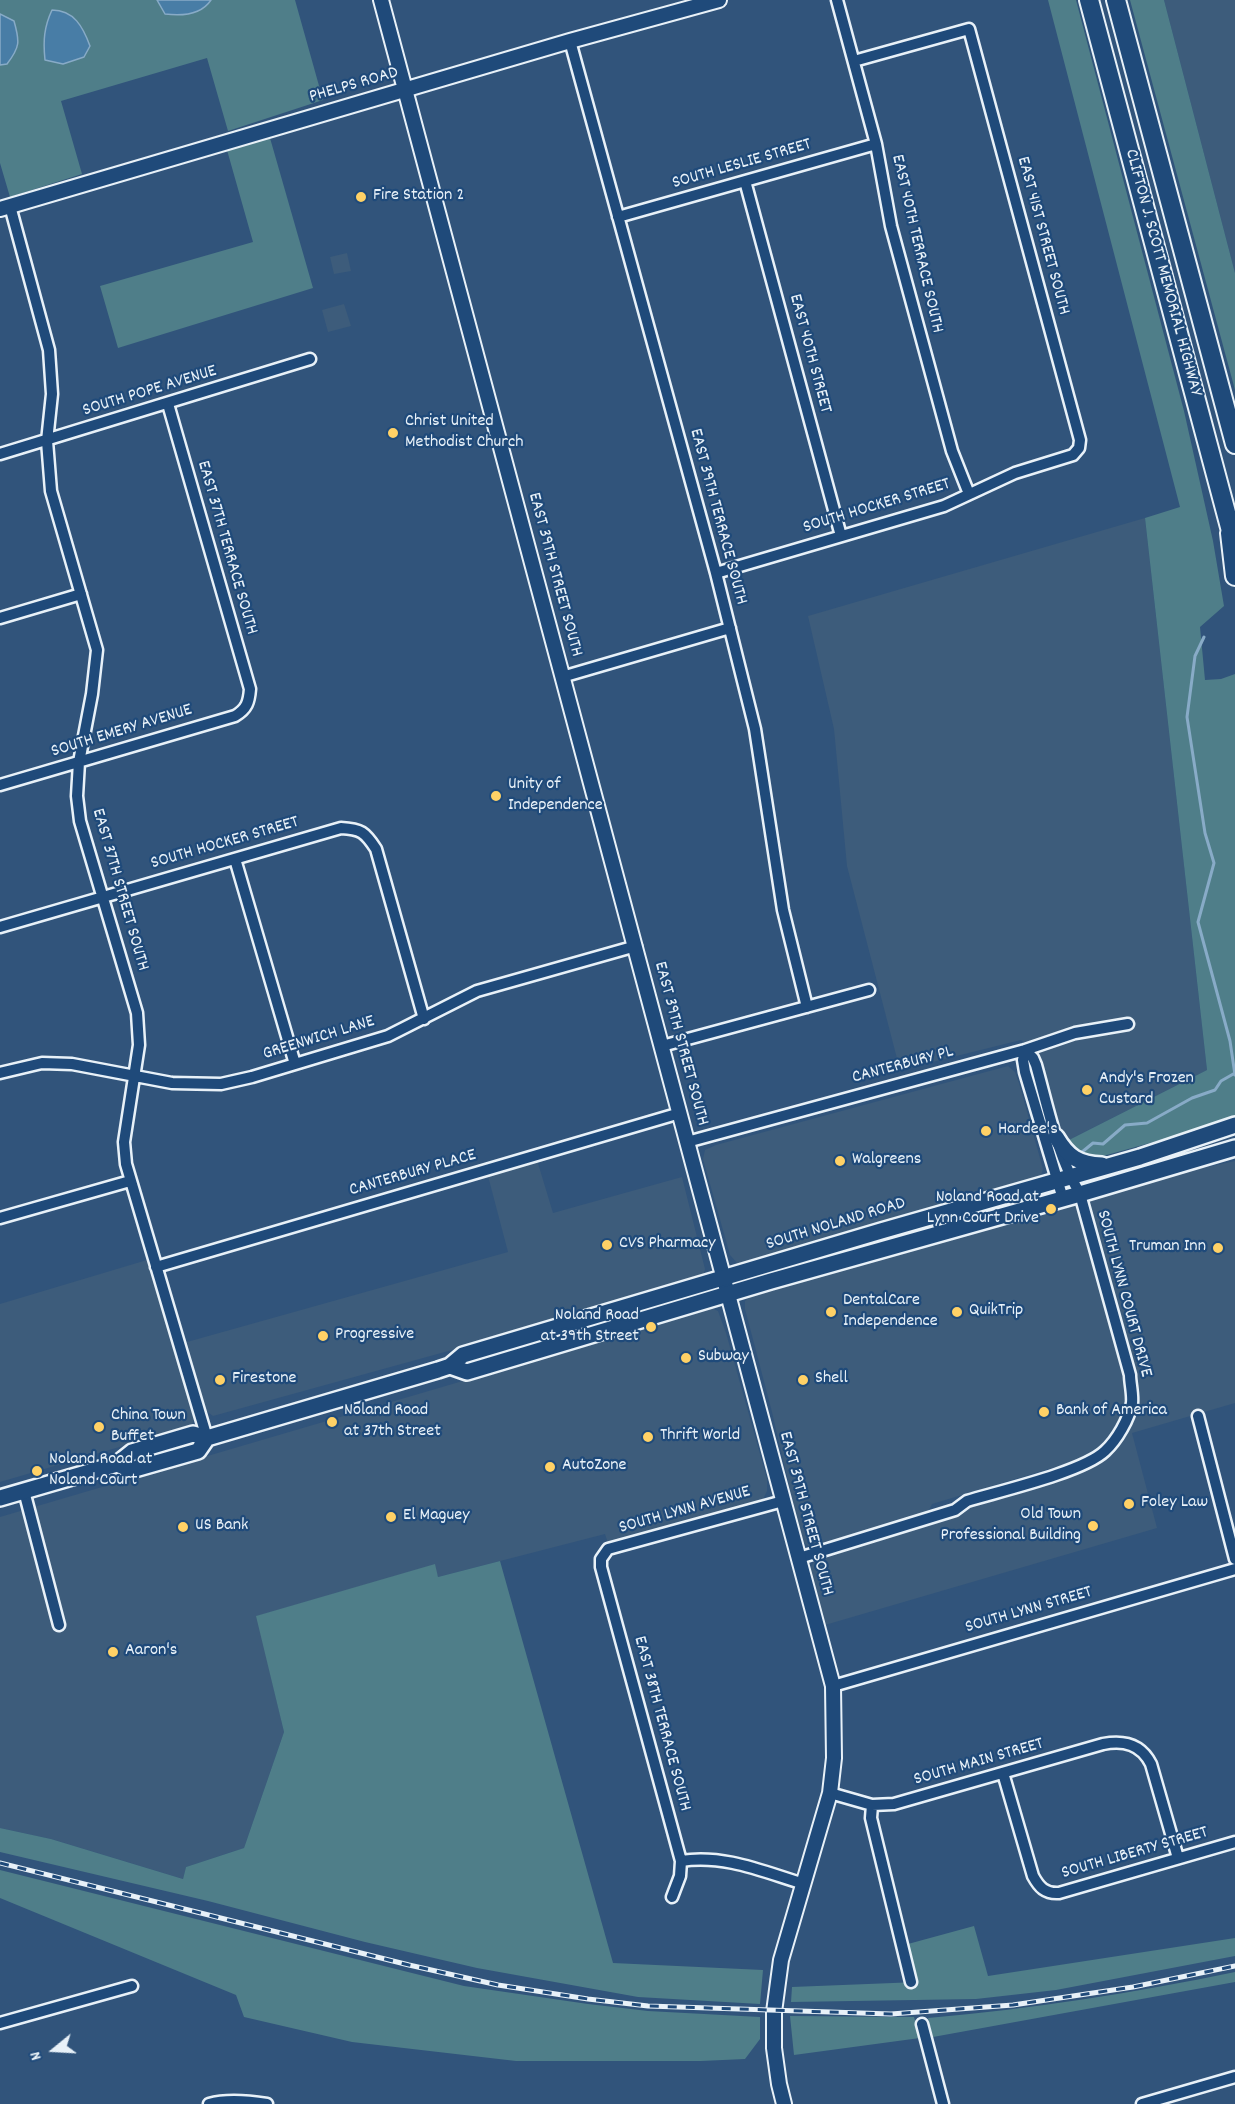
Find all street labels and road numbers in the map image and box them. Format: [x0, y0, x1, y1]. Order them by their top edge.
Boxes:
street label: PHELPS ROAD [307, 63, 401, 109]
street label: SOUTH LESLIE STREET [670, 135, 814, 195]
street label: CLIFTON J. SCOTT MEMORIAL HIGHWAY [1119, 147, 1205, 399]
street label: EAST 40TH TERRACE SOUTH [885, 153, 947, 335]
street label: EAST 41ST STREET SOUTH [1010, 155, 1074, 317]
street label: EAST 40TH STREET [783, 292, 835, 416]
street label: SOUTH POPE AVENUE [80, 361, 220, 423]
street label: EAST 39TH TERRACE SOUTH [683, 427, 751, 607]
street label: EAST 37TH TERRACE SOUTH [191, 459, 261, 637]
street label: SOUTH HOCKER STREET [801, 474, 953, 540]
street label: EAST 39TH STREET SOUTH [522, 491, 586, 659]
street label: SOUTH EMERY AVENUE [49, 700, 195, 764]
street label: EAST 37TH STREET SOUTH [86, 806, 152, 974]
street label: SOUTH HOCKER STREET [149, 813, 301, 875]
street label: EAST 39TH STREET SOUTH [648, 960, 712, 1128]
street label: GREENWICH LANE [261, 1012, 377, 1066]
street label: CANTERBURY PL [850, 1042, 956, 1090]
street label: CANTERBURY PLACE [347, 1146, 479, 1202]
street label: SOUTH NOLAND ROAD [764, 1194, 908, 1256]
street label: SOUTH LYNN COURT DRIVE [1090, 1208, 1156, 1380]
street label: EAST 39TH STREET SOUTH [773, 1430, 837, 1598]
street label: SOUTH LYNN AVENUE [617, 1482, 753, 1540]
street label: SOUTH LYNN STREET [963, 1583, 1095, 1639]
street label: EAST 38TH TERRACE SOUTH [627, 1634, 695, 1814]
street label: SOUTH MAIN STREET [912, 1734, 1046, 1792]
street label: SOUTH LIBERTY STREET [1059, 1823, 1211, 1885]

